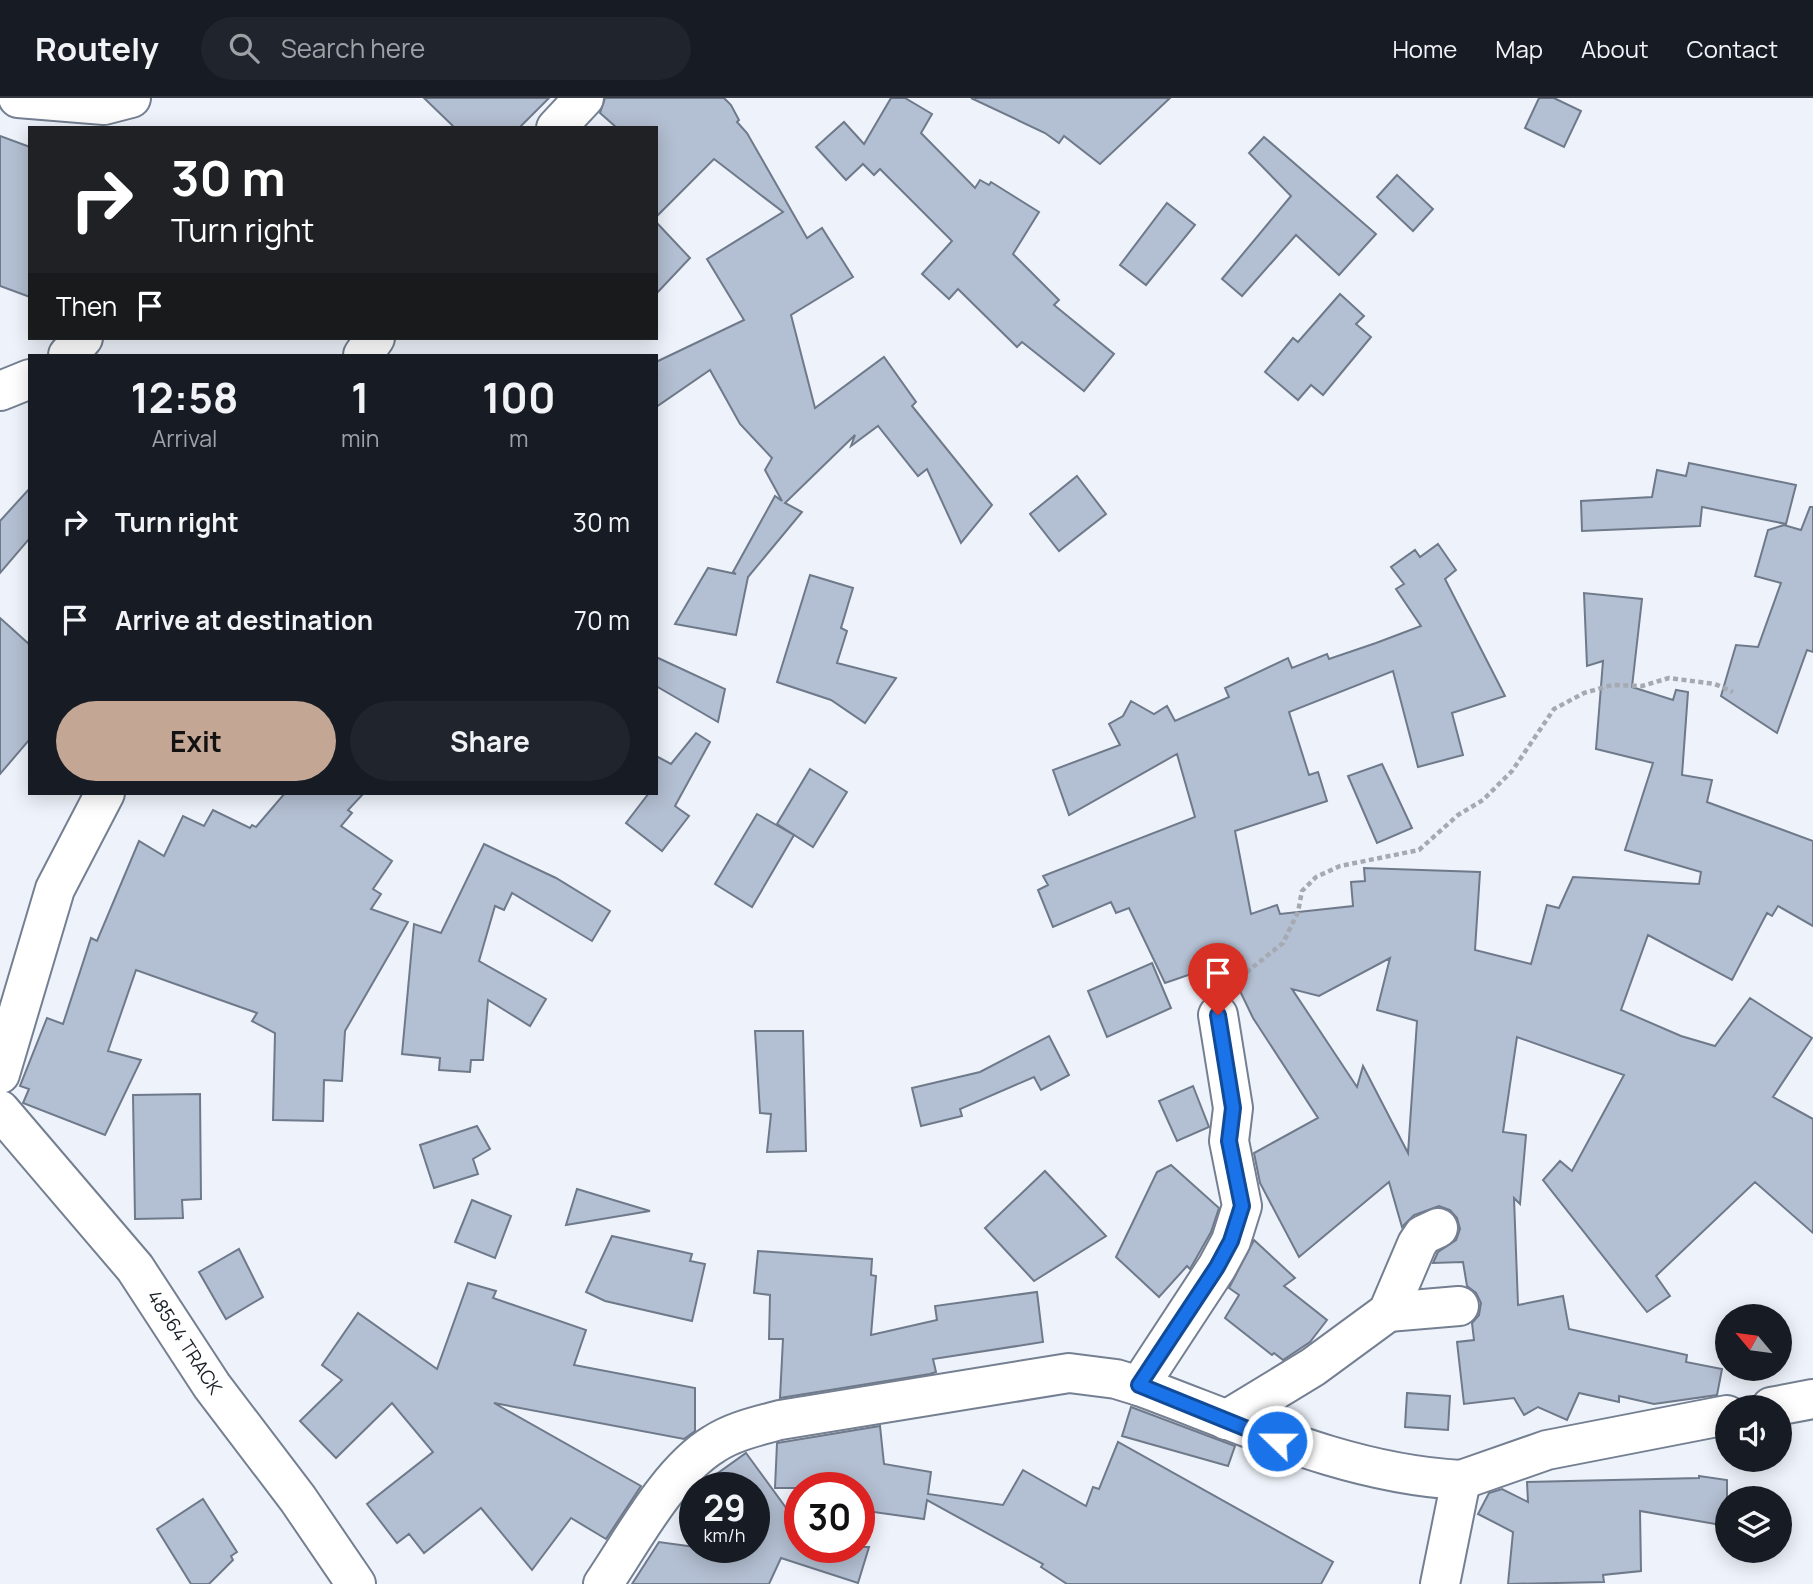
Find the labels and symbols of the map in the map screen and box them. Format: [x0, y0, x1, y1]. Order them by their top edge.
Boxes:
pin [1188, 943, 1248, 1015]
street label: 48564 TRACK [141, 1285, 229, 1400]
north arrow [1715, 1304, 1792, 1381]
position arrow [1240, 1404, 1314, 1478]
speed limit sign: 30 [784, 1472, 875, 1563]

